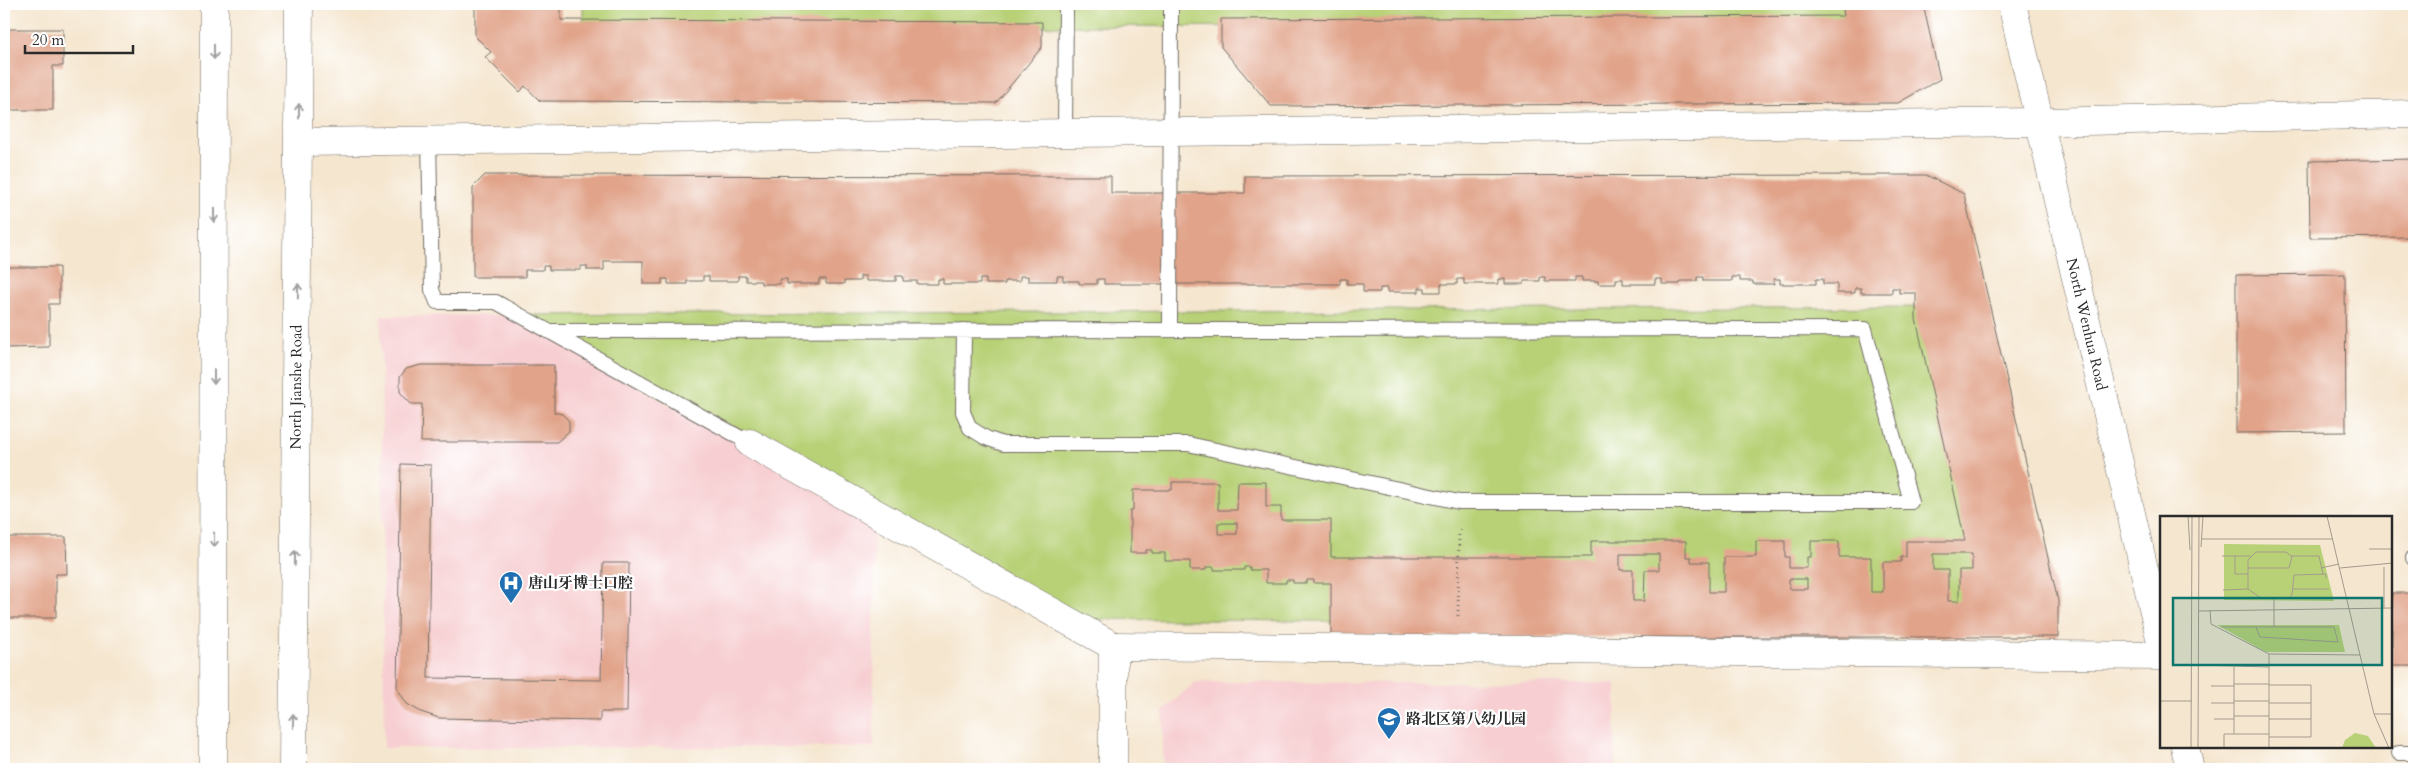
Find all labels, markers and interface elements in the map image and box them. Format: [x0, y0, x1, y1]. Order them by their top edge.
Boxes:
scale bar [25, 22, 132, 54]
text: 20 m [32, 30, 64, 50]
one-way arrow [209, 44, 219, 60]
one-way arrow [294, 103, 304, 119]
one-way arrow [209, 206, 219, 223]
street label: North Wenhua Road [2062, 256, 2112, 393]
one-way arrow [293, 283, 303, 299]
street label: North Jianshe Road [286, 325, 306, 449]
one-way arrow [209, 369, 219, 385]
inset map [2160, 516, 2393, 748]
one-way arrow [209, 532, 219, 548]
one-way arrow [290, 550, 300, 566]
hospital icon: 唐山牙博士口腔 [498, 570, 524, 604]
place label: 唐山牙博士口腔 [528, 573, 633, 593]
school or university icon: 路北区第八幼儿园 [1376, 706, 1402, 740]
place label: 路北区第八幼儿园 [1406, 709, 1526, 729]
one-way arrow [288, 713, 298, 729]

